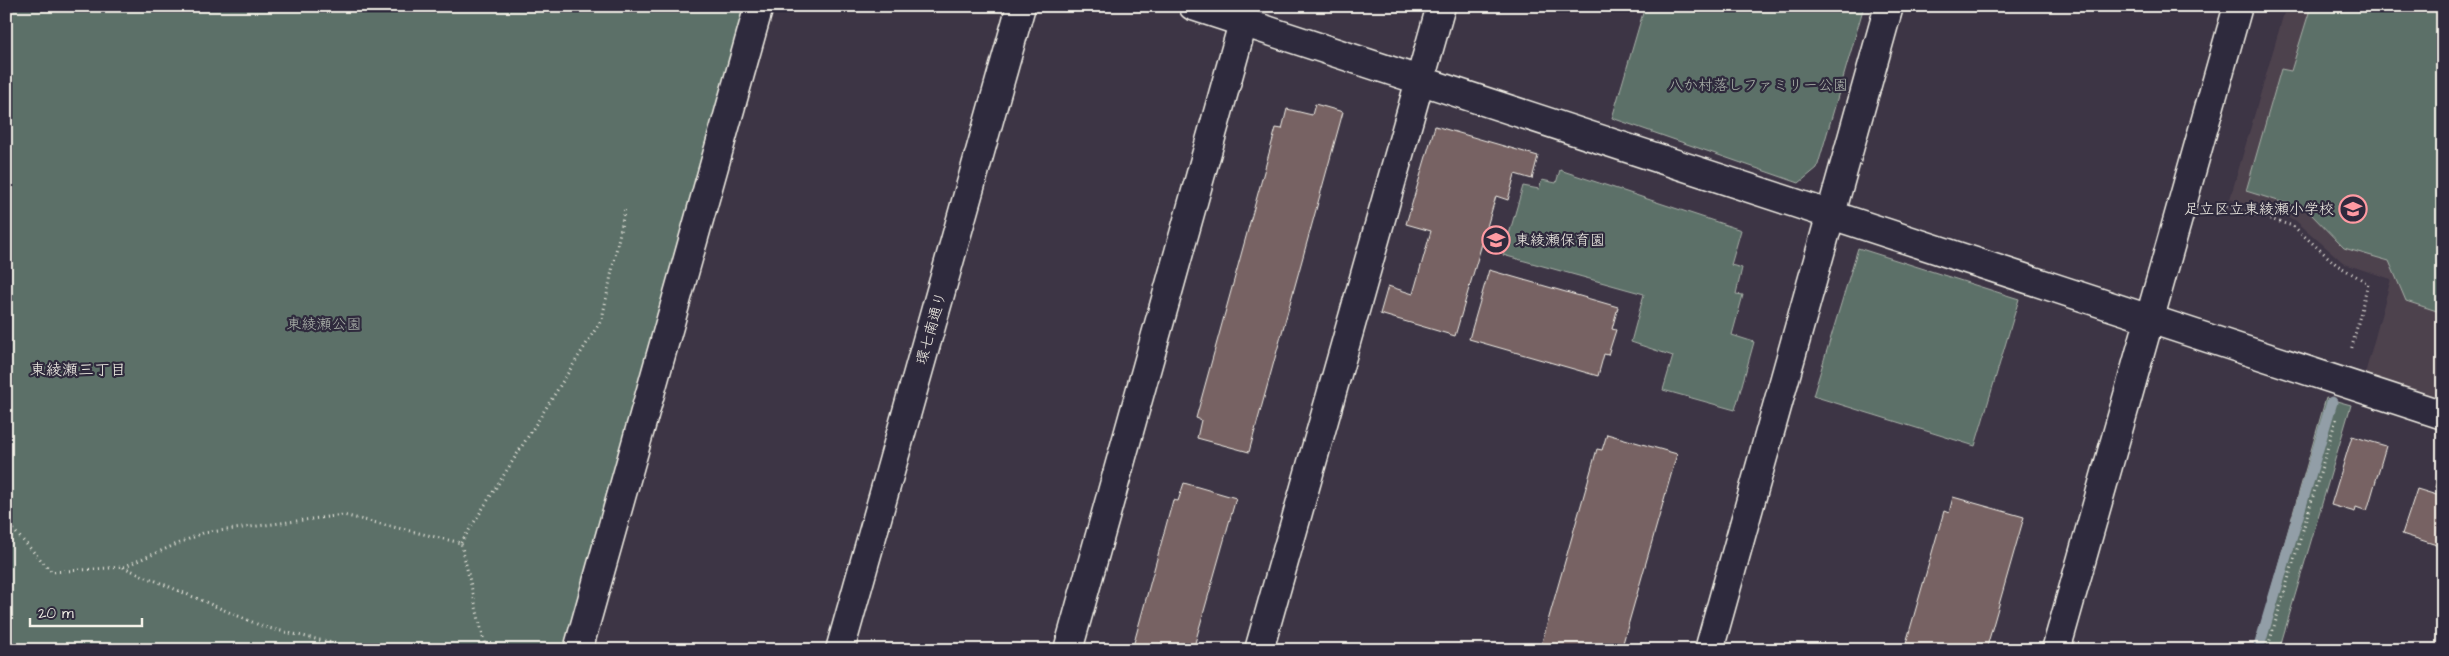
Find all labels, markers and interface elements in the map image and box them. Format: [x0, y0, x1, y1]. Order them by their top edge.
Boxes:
park label: 八か村落しファミリー公園 [1668, 75, 1848, 96]
school or university icon: 足立区立東綾瀬小学校 [2338, 194, 2368, 224]
place label: 足立区立東綾瀬小学校 [2184, 199, 2334, 220]
school or university icon: 東綾瀬保育園 [1481, 225, 1511, 255]
place label: 東綾瀬保育園 [1515, 230, 1605, 251]
street label: 環七南通り [911, 289, 952, 367]
park label: 東綾瀬公園 [286, 314, 362, 335]
district label: 東綾瀬三丁目 [30, 359, 126, 381]
scale bar [30, 596, 142, 628]
text: 20 m [38, 603, 74, 624]

